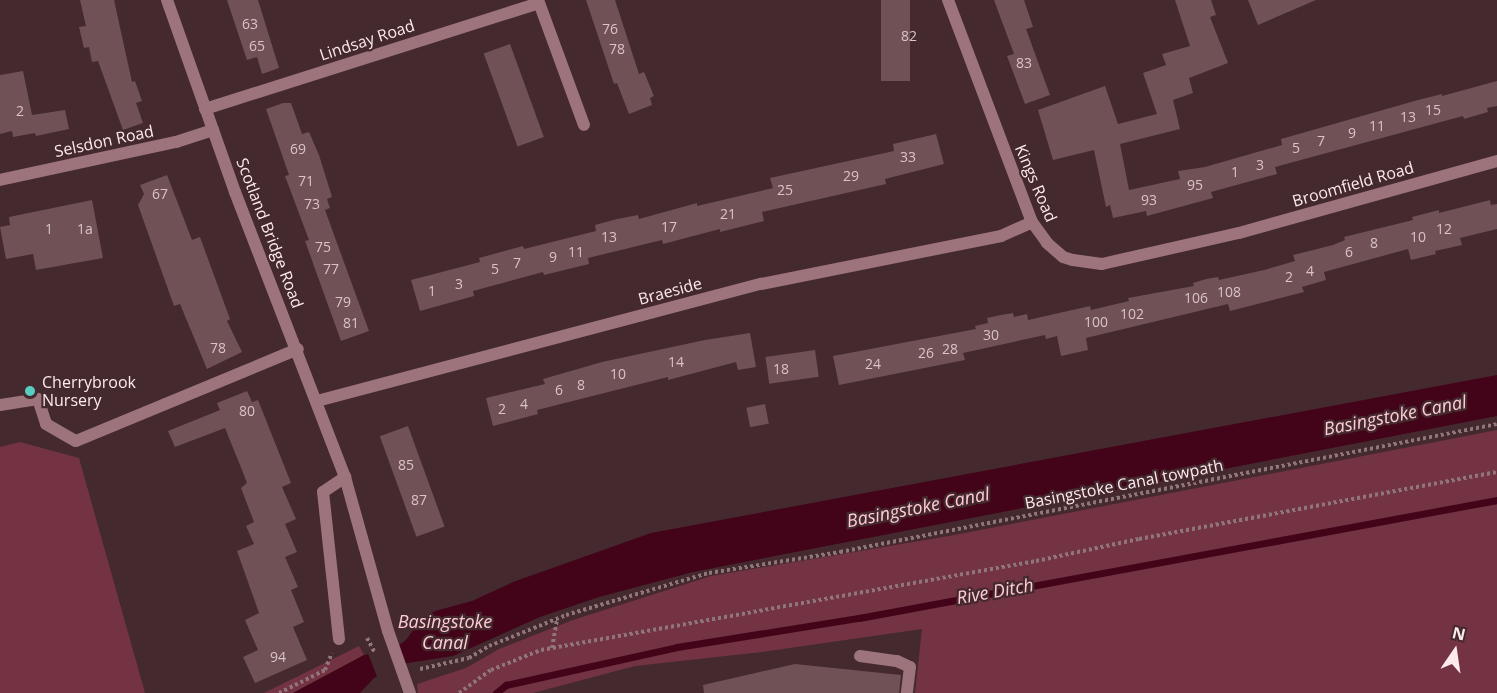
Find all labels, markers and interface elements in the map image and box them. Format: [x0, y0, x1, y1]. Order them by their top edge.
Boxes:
house number: 63 [242, 16, 258, 32]
street label: Lindsay Road [317, 16, 417, 64]
house number: 76 [602, 21, 618, 37]
house number: 82 [901, 28, 917, 44]
house number: 65 [249, 38, 265, 54]
house number: 78 [609, 41, 625, 57]
house number: 83 [1016, 55, 1032, 71]
house number: 15 [1425, 102, 1441, 118]
house number: 2 [16, 103, 24, 119]
house number: 13 [1400, 109, 1416, 125]
house number: 11 [1369, 118, 1385, 134]
street label: Selsdon Road [53, 121, 155, 161]
house number: 9 [1348, 125, 1356, 141]
house number: 7 [1317, 133, 1325, 149]
house number: 5 [1292, 140, 1300, 156]
house number: 69 [290, 141, 306, 157]
street label: Kings Road [1011, 141, 1061, 225]
house number: 33 [900, 149, 916, 165]
street label: Scotland Bridge Road [233, 155, 307, 311]
house number: 3 [1256, 157, 1264, 173]
street label: Broomfield Road [1290, 157, 1416, 211]
house number: 1 [1231, 164, 1239, 180]
house number: 29 [843, 168, 859, 184]
house number: 71 [298, 173, 314, 189]
house number: 95 [1187, 177, 1203, 193]
house number: 25 [777, 182, 793, 198]
house number: 67 [152, 186, 168, 202]
house number: 93 [1141, 192, 1157, 208]
house number: 73 [304, 196, 320, 212]
house number: 21 [720, 206, 736, 222]
house number: 17 [661, 219, 677, 235]
house number: 1 [45, 221, 53, 237]
house number: 1a [77, 221, 93, 237]
house number: 12 [1436, 221, 1452, 237]
house number: 13 [601, 229, 617, 245]
house number: 10 [1410, 229, 1426, 245]
house number: 8 [1370, 235, 1378, 251]
house number: 75 [315, 239, 331, 255]
house number: 11 [568, 244, 584, 260]
house number: 6 [1345, 244, 1353, 260]
house number: 9 [549, 249, 557, 265]
house number: 7 [513, 255, 521, 271]
house number: 77 [323, 261, 339, 277]
house number: 5 [491, 261, 499, 277]
house number: 4 [1306, 263, 1314, 279]
house number: 2 [1285, 269, 1293, 285]
street label: Braeside [636, 273, 704, 309]
house number: 3 [455, 276, 463, 292]
house number: 1 [428, 283, 436, 299]
house number: 108 [1217, 284, 1241, 300]
house number: 106 [1184, 290, 1208, 306]
house number: 79 [335, 294, 351, 310]
house number: 102 [1120, 306, 1144, 322]
house number: 100 [1084, 314, 1108, 330]
house number: 81 [343, 315, 359, 331]
house number: 30 [983, 327, 999, 343]
house number: 78 [210, 340, 226, 356]
house number: 28 [942, 341, 958, 357]
house number: 26 [918, 345, 934, 361]
house number: 14 [668, 354, 684, 370]
house number: 24 [865, 356, 881, 372]
house number: 18 [773, 361, 789, 377]
house number: 10 [610, 366, 626, 382]
place label: Cherrybrook Nursery [42, 372, 136, 410]
house number: 8 [577, 377, 585, 393]
house number: 6 [555, 382, 563, 398]
marker: Cherrybrook Nursery [23, 384, 37, 398]
water label: Basingstoke Canal [1322, 391, 1468, 439]
house number: 4 [520, 396, 528, 412]
house number: 2 [498, 401, 506, 417]
house number: 80 [239, 403, 255, 419]
street label: Basingstoke Canal towpath [1023, 455, 1225, 513]
house number: 85 [398, 457, 414, 473]
water label: Basingstoke Canal [845, 483, 991, 531]
house number: 87 [411, 492, 427, 508]
water label: Rive Ditch [955, 574, 1035, 608]
water label: Basingstoke Canal [398, 611, 492, 654]
north arrow [1425, 621, 1485, 681]
text: N [1450, 621, 1468, 646]
house number: 94 [270, 649, 286, 665]

